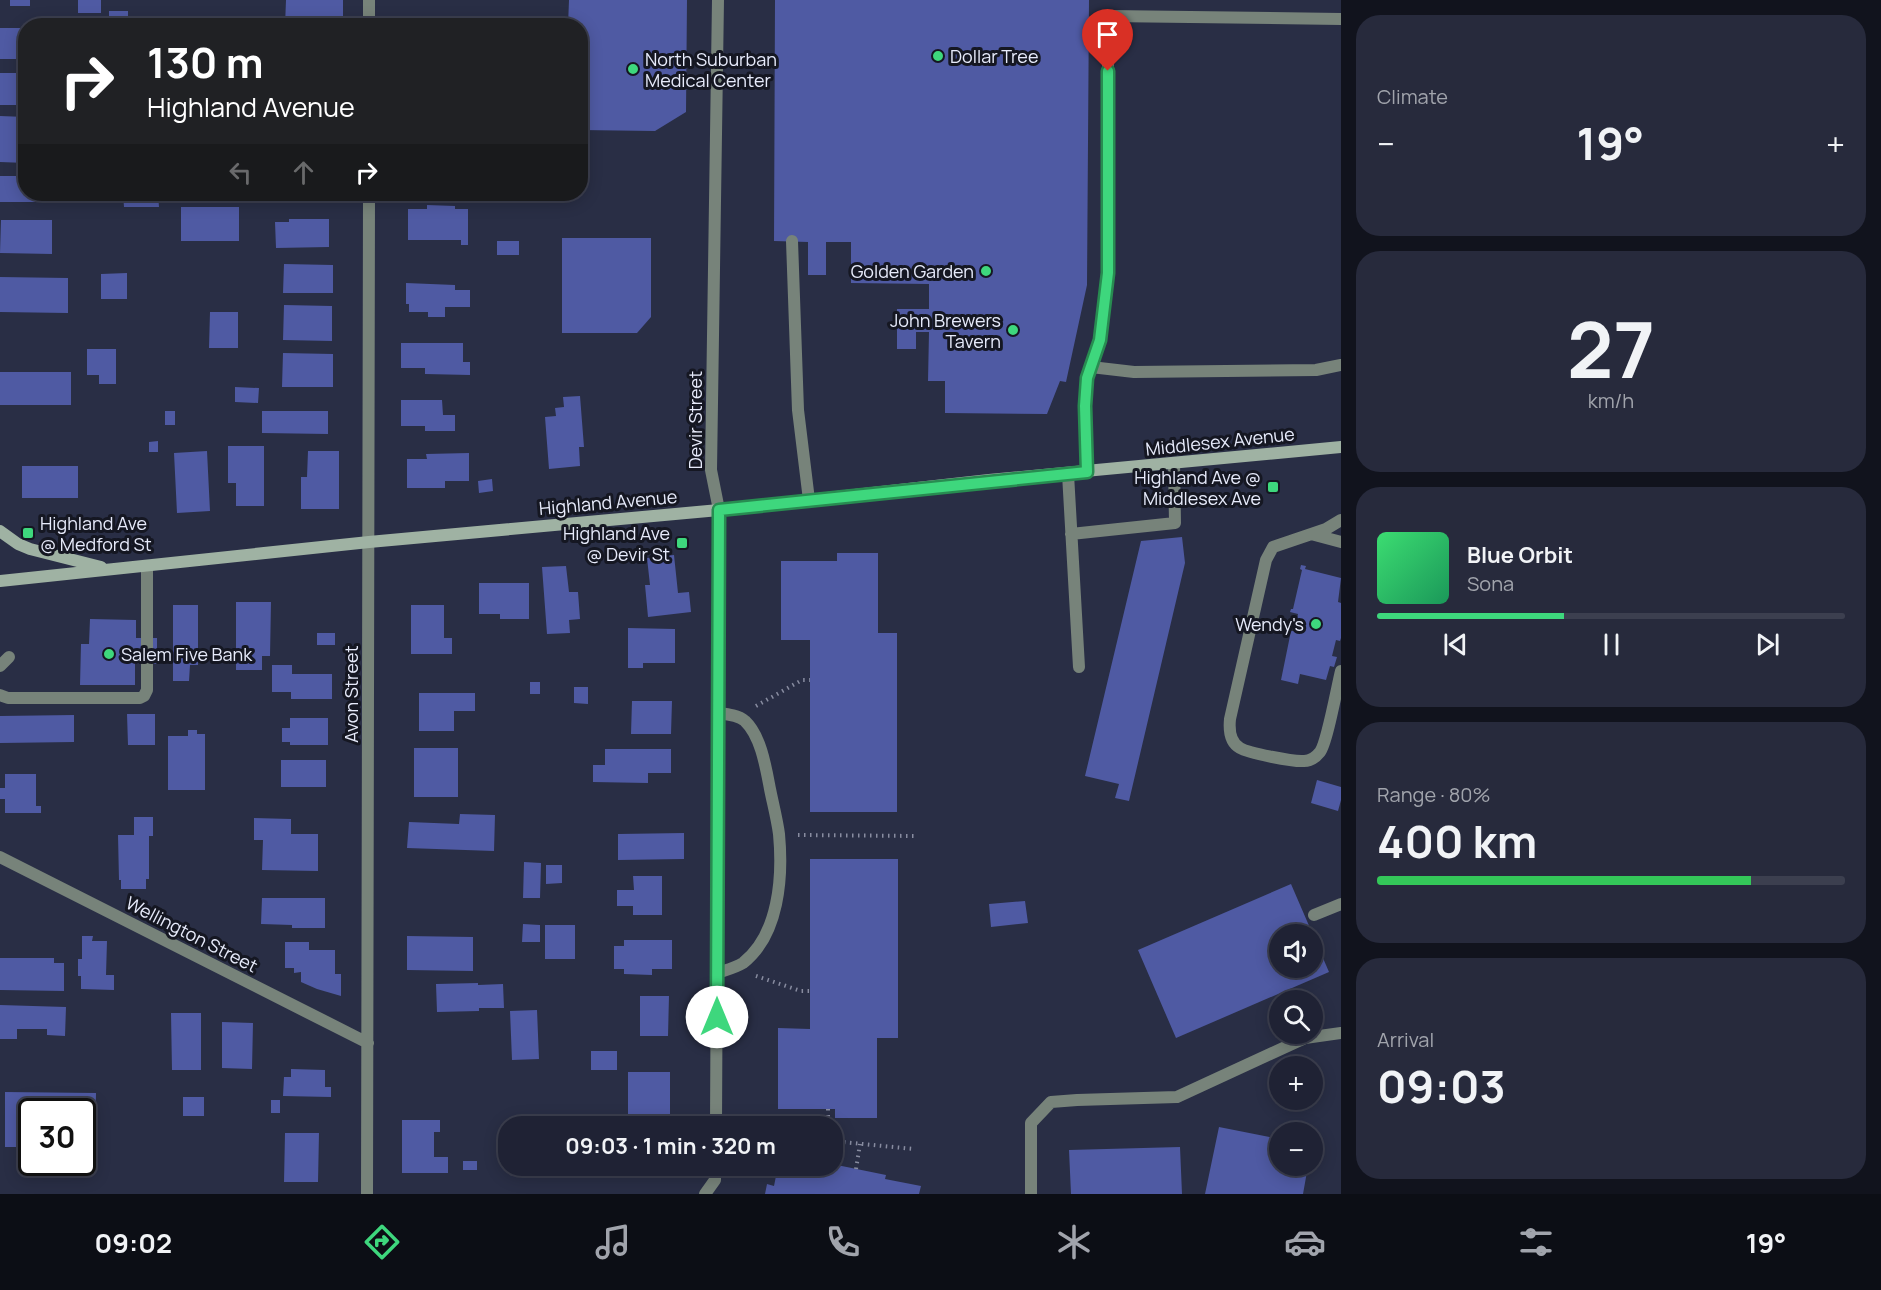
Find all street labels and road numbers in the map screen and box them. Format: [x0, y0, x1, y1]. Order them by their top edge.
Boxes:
street label: Devir Street [683, 371, 707, 469]
street label: Middlesex Avenue [1144, 421, 1296, 461]
street label: Highland Avenue [538, 484, 678, 520]
street label: Avon Street [339, 645, 363, 743]
street label: Wellington Street [122, 890, 262, 978]

